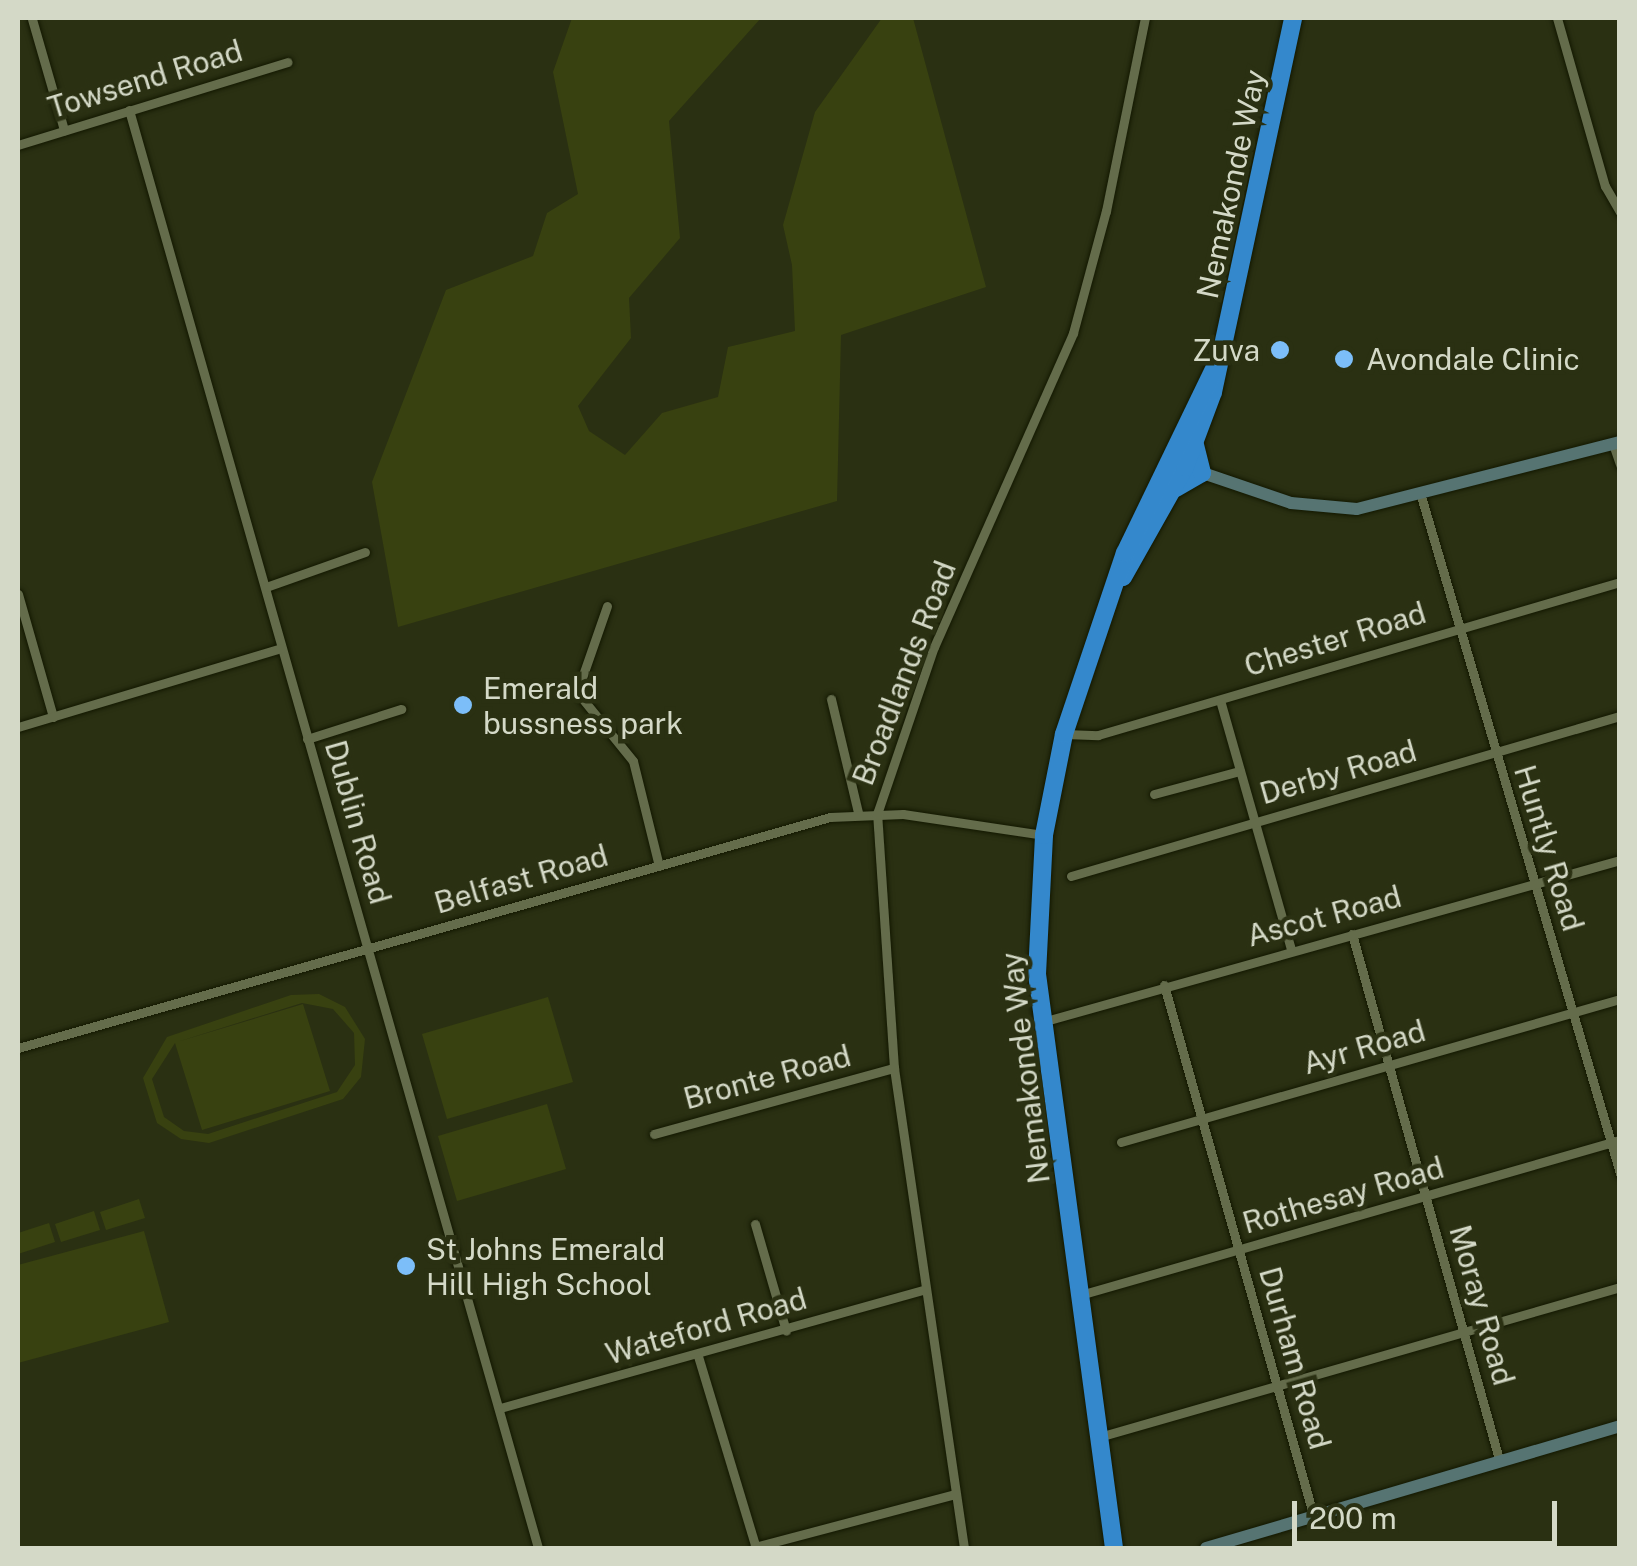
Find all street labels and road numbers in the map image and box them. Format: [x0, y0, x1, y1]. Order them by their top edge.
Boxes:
street label: Towsend Road [43, 32, 247, 126]
street label: Nemakonde Way [1189, 66, 1273, 302]
street label: Broadlands Road [845, 556, 963, 790]
street label: Chester Road [1240, 594, 1430, 684]
street label: Derby Road [1255, 732, 1421, 812]
street label: Dublin Road [317, 736, 399, 908]
street label: Huntly Road [1507, 761, 1591, 935]
street label: Belfast Road [430, 837, 612, 921]
street label: Ascot Road [1243, 878, 1405, 954]
street label: Nemakonde Way [993, 950, 1057, 1186]
street label: Ayr Road [1299, 1012, 1429, 1082]
street label: Bronte Road [679, 1037, 855, 1117]
street label: Rothesay Road [1238, 1149, 1448, 1241]
street label: Moray Road [1442, 1221, 1522, 1389]
street label: Durham Road [1252, 1263, 1338, 1453]
street label: Wateford Road [601, 1280, 811, 1372]

